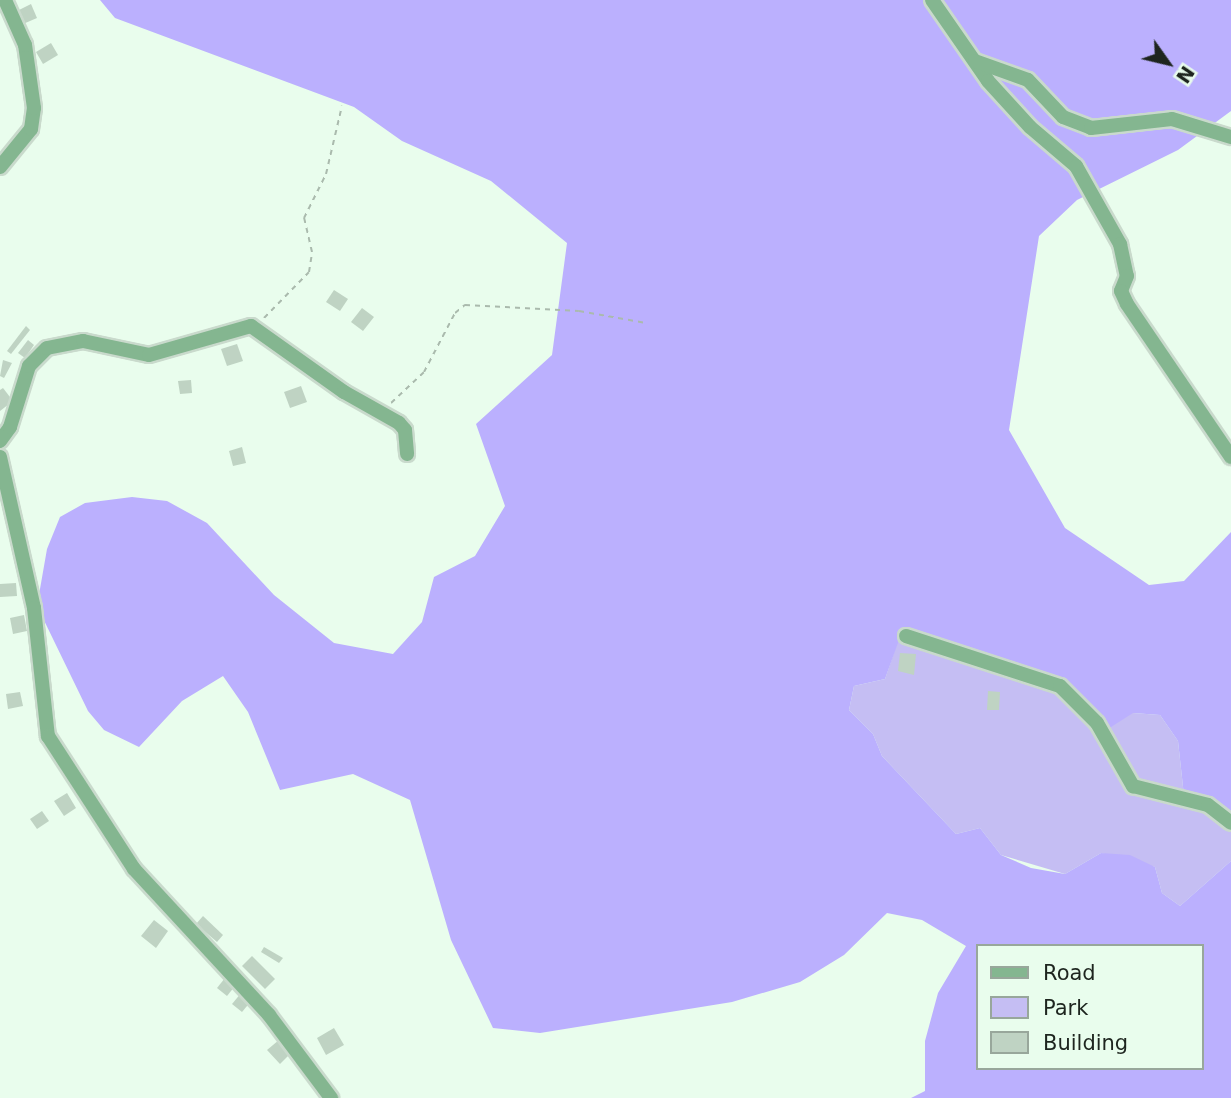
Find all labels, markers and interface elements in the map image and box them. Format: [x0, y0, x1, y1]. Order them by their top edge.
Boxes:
north arrow [1133, 28, 1203, 98]
text: N [1172, 62, 1199, 87]
legend [976, 944, 1203, 1070]
text: Road [1043, 961, 1096, 985]
text: Park [1043, 996, 1088, 1020]
text: Building [1043, 1031, 1128, 1055]

